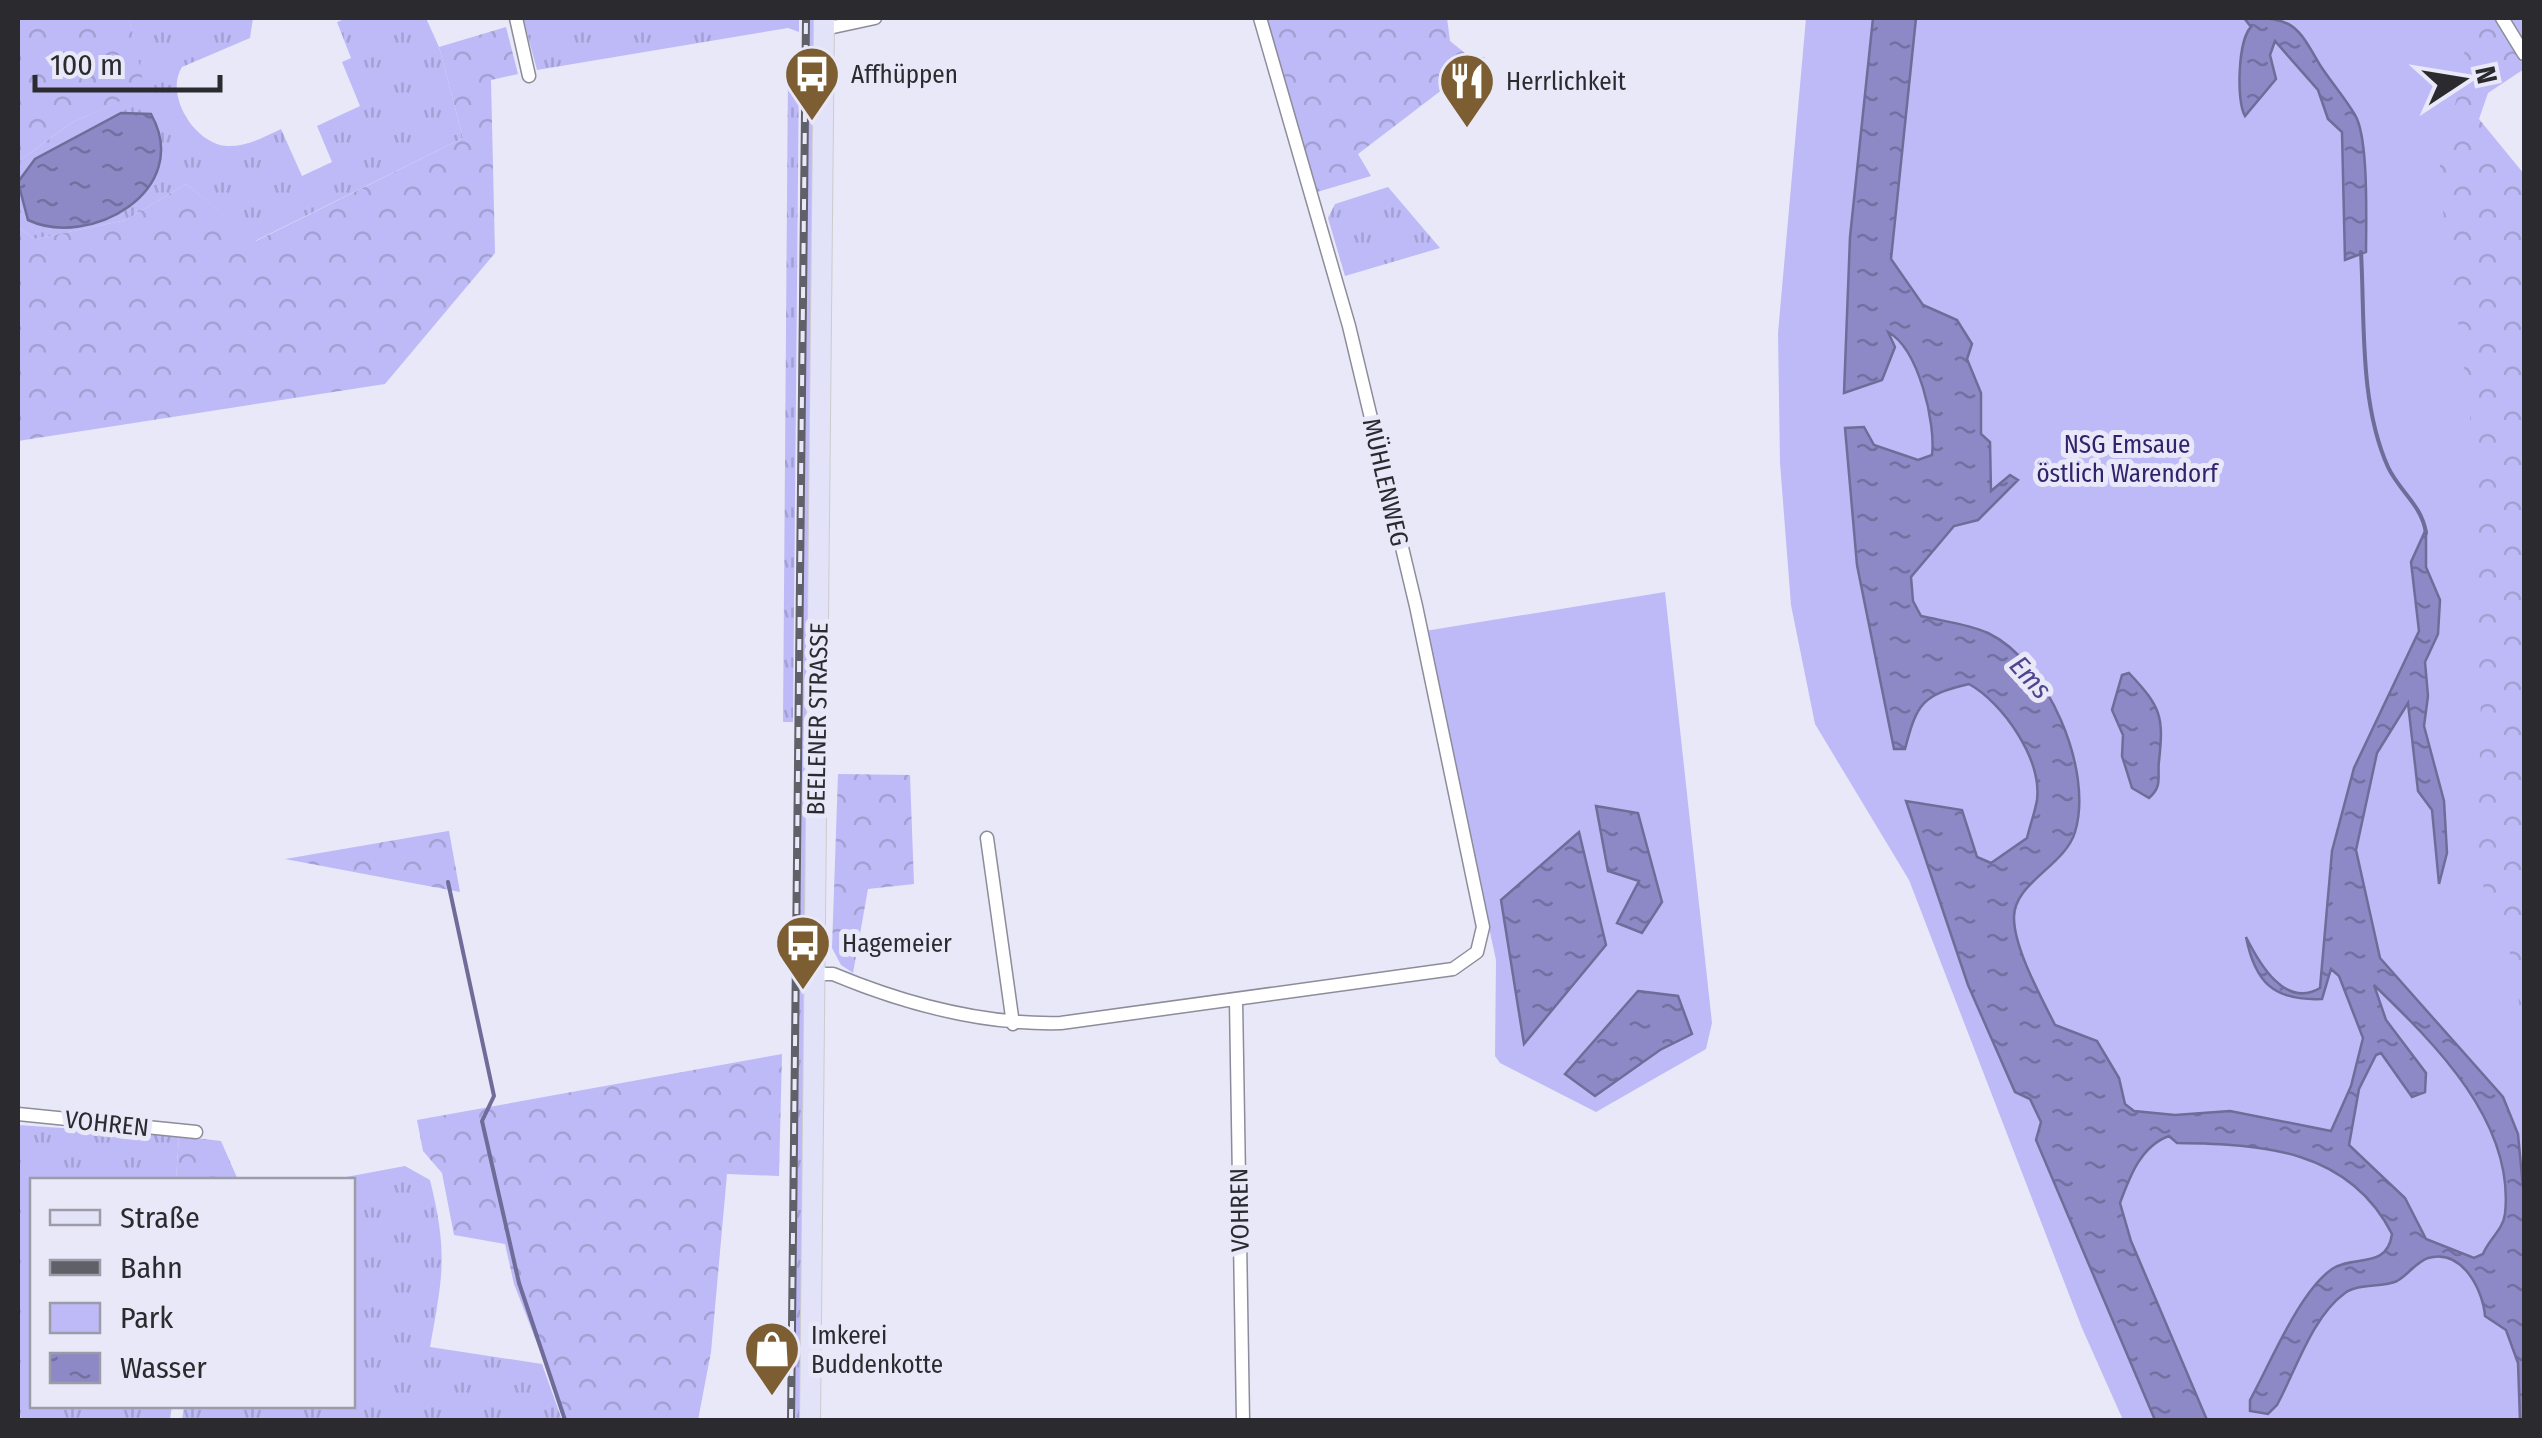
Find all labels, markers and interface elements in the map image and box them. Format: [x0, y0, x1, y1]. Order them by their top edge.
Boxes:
scale bar [35, 30, 220, 92]
north arrow [2412, 30, 2512, 130]
bus stop icon: Affhüppen [782, 44, 842, 123]
text: 100 m [50, 47, 123, 83]
restaurant icon: Herrlichkeit [1437, 51, 1497, 130]
place label: Affhüppen [851, 60, 958, 90]
text: N [2468, 63, 2504, 87]
place label: Herrlichkeit [1506, 67, 1627, 97]
street label: MÜHLENWEG [1356, 415, 1415, 549]
park label: NSG Emsaue östlich Warendorf [2036, 430, 2220, 489]
street label: BEELENER STRASSE [801, 622, 835, 816]
water label: Ems [2003, 649, 2058, 706]
bus stop icon: Hagemeier [773, 913, 833, 992]
place label: Hagemeier [842, 929, 952, 959]
street label: VOHREN [64, 1105, 150, 1143]
street label: VOHREN [1224, 1168, 1256, 1252]
legend [30, 1178, 355, 1408]
text: Straße [120, 1200, 200, 1236]
text: Bahn [120, 1250, 183, 1286]
text: Park [120, 1300, 173, 1336]
shop icon: Imkerei Buddenkotte [742, 1319, 802, 1398]
place label: Imkerei Buddenkotte [811, 1321, 943, 1380]
text: Wasser [120, 1350, 207, 1386]

